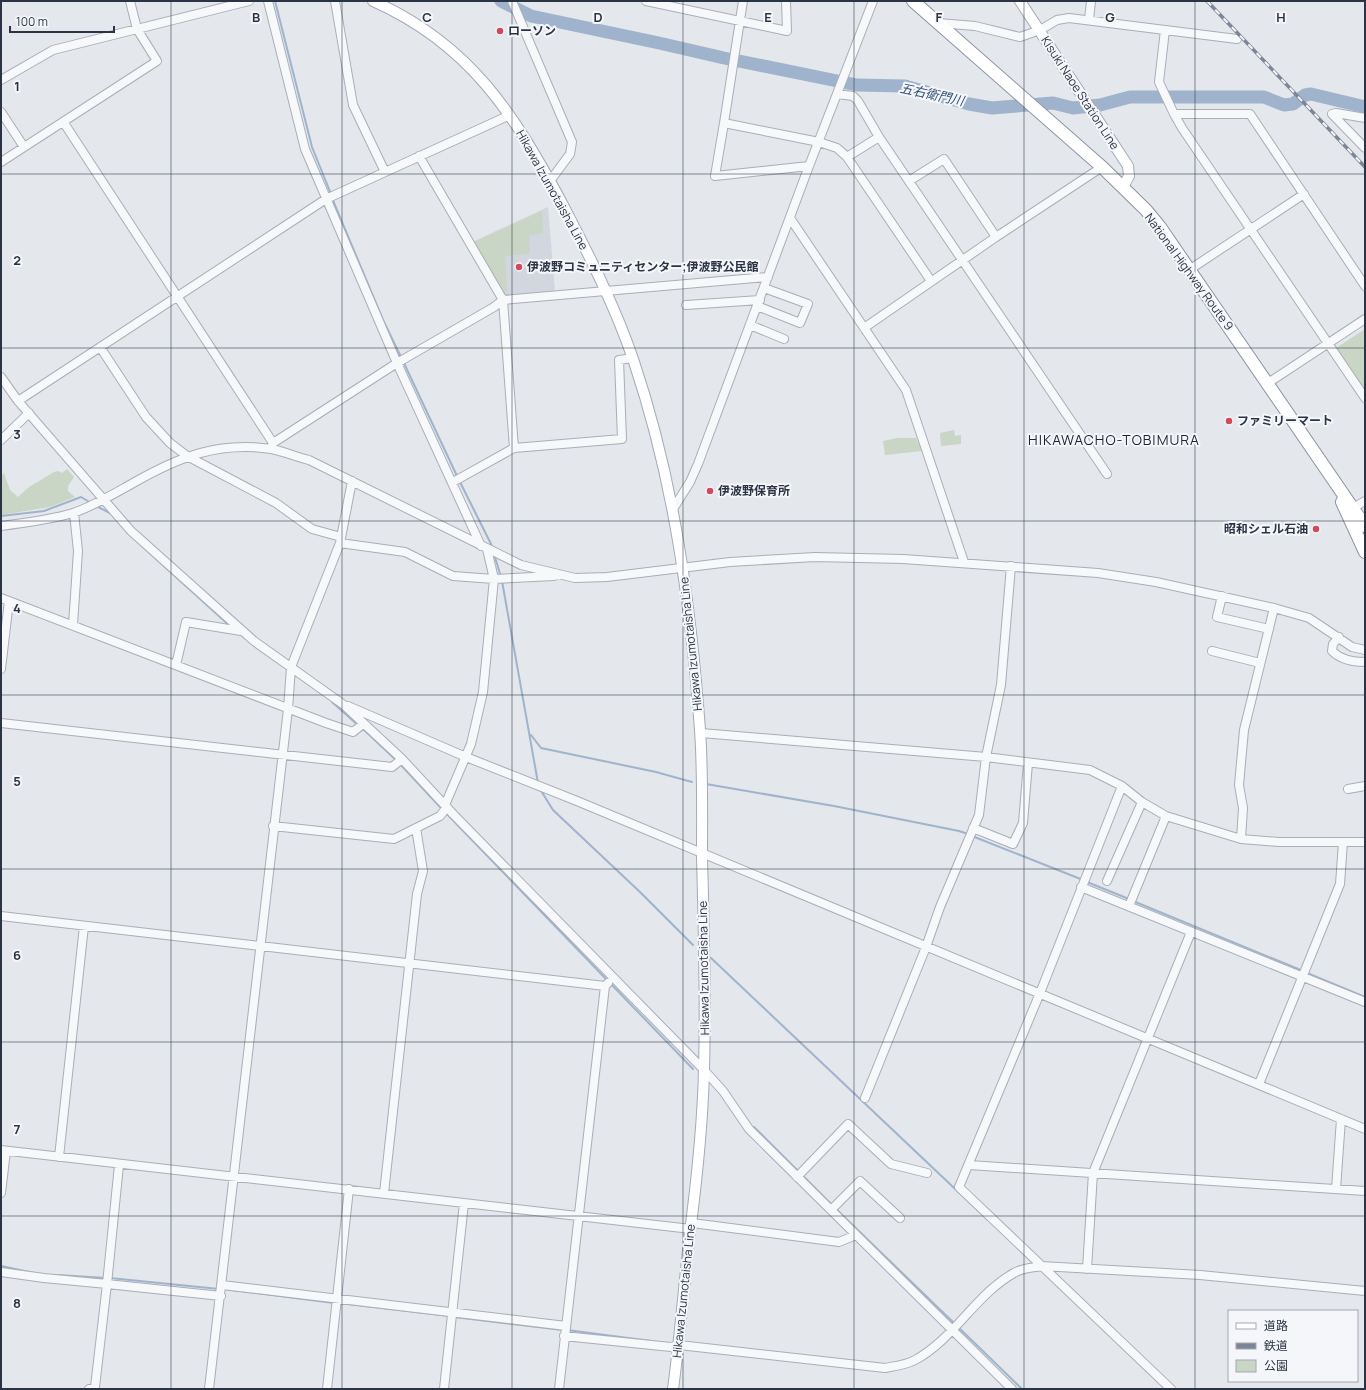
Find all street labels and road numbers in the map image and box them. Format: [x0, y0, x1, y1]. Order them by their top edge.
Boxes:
street label: Kisuki Naoe Station Line [1037, 33, 1124, 153]
street label: Hikawa Izumotaisha Line [512, 127, 593, 253]
street label: National Highway Route 9 [1141, 210, 1238, 334]
street label: Hikawa Izumotaisha Line [675, 576, 706, 712]
street label: Hikawa Izumotaisha Line [694, 901, 713, 1035]
street label: Hikawa Izumotaisha Line [668, 1223, 699, 1359]

